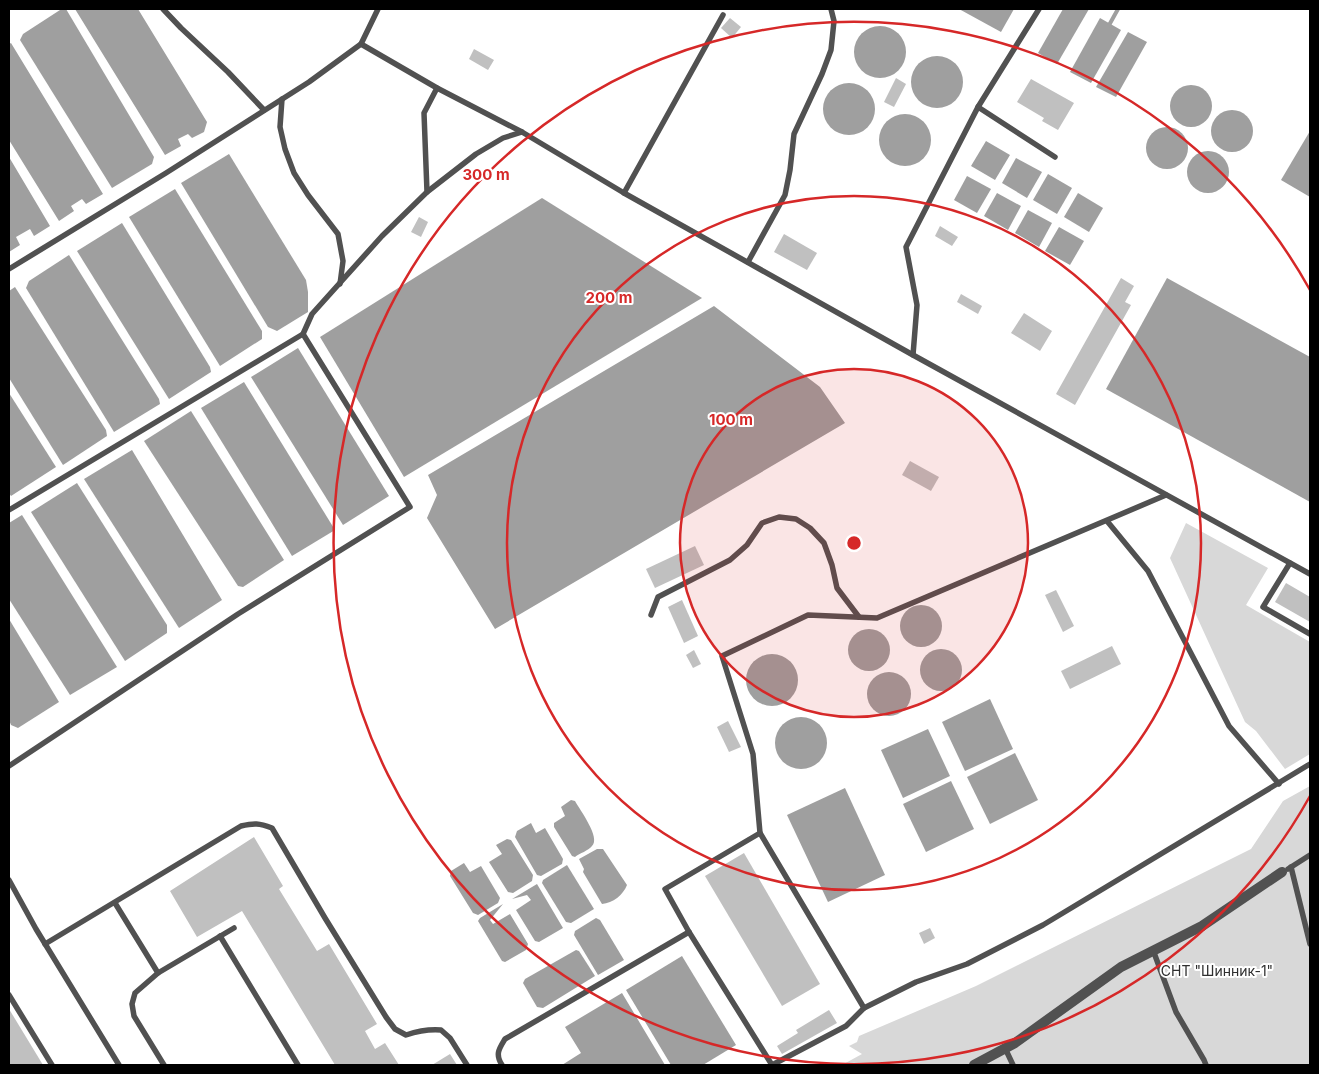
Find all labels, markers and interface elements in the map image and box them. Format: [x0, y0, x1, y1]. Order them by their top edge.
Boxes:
text: 300 m [462, 165, 510, 184]
text: 200 m [586, 288, 632, 307]
text: 100 m [709, 410, 753, 429]
centre of rings [845, 534, 863, 552]
park label: СНТ "Шинник-1" [1161, 962, 1273, 979]

